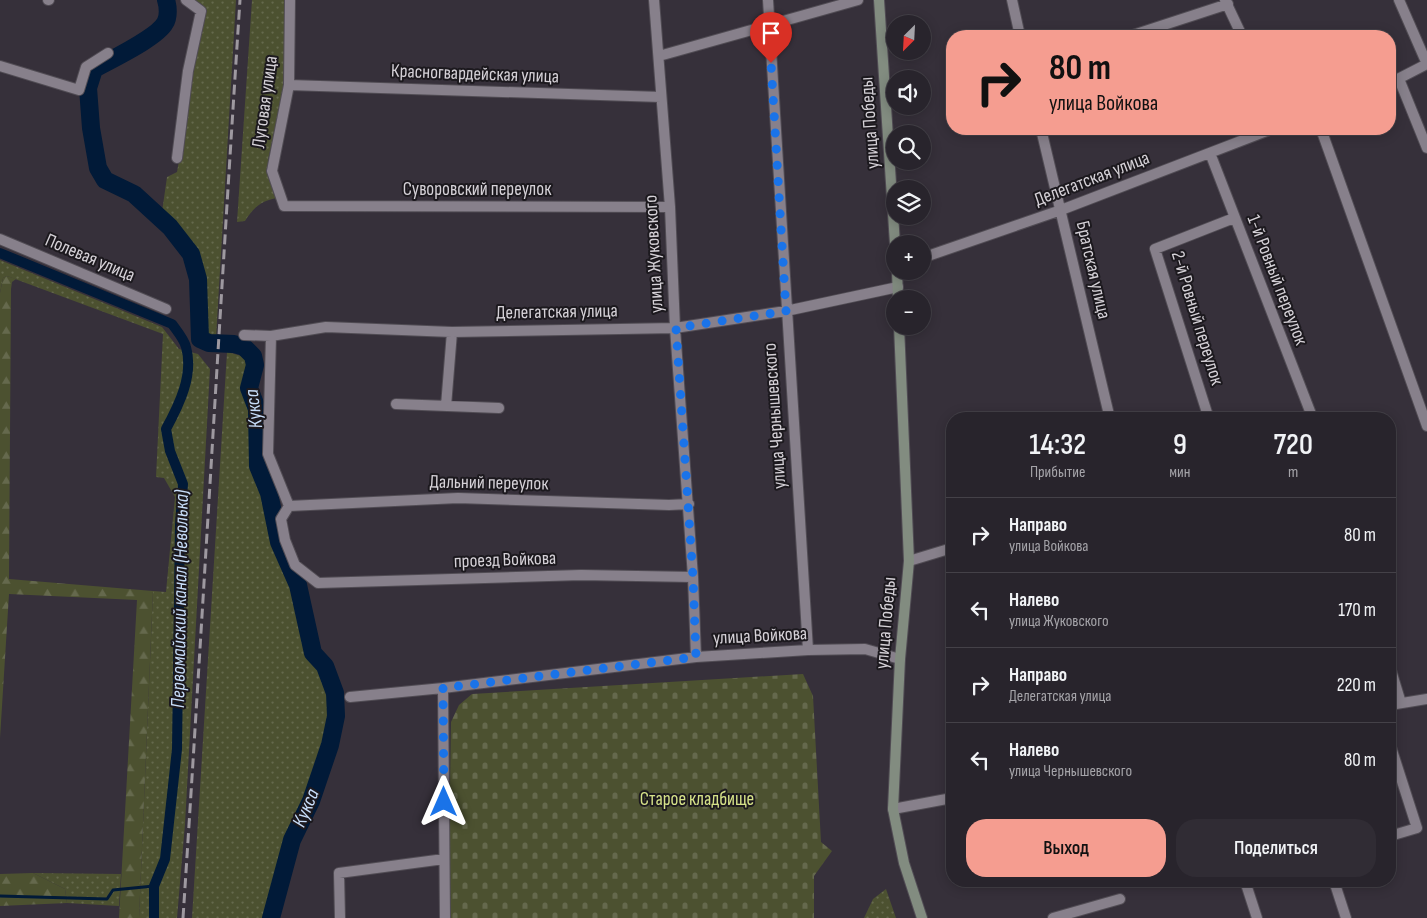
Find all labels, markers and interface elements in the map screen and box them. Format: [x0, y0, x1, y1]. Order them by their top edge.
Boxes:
pin [750, 12, 792, 63]
north arrow [886, 15, 931, 60]
map controls [886, 15, 931, 335]
icon: arrive [757, 19, 785, 47]
text: 80 m [1049, 47, 1111, 90]
icon: right [966, 50, 1031, 115]
street label: Луговая улица [247, 54, 283, 150]
street label: Красногвардейская улица [391, 60, 559, 88]
button: sound [886, 70, 931, 115]
street label: улица Победы [855, 76, 885, 170]
text: улица Войкова [1049, 90, 1158, 117]
button: search [886, 125, 931, 170]
street label: Делегатская улица [1031, 146, 1153, 212]
street label: Суворовский переулок [403, 178, 552, 201]
button: layers [886, 180, 931, 225]
street label: улица Жуковского [639, 194, 669, 314]
street label: 1-й Ровный переулок [1242, 212, 1313, 349]
street label: Братская улица [1071, 219, 1115, 321]
street label: Полевая улица [42, 229, 138, 287]
button: + [886, 235, 931, 280]
street label: 2-й Ровный переулок [1166, 248, 1229, 389]
button: − [886, 290, 931, 335]
street label: Делегатская улица [496, 299, 618, 325]
street label: улица Чернышевского [758, 342, 792, 490]
water label: Кукса [240, 388, 268, 430]
text: 14:32 [1029, 427, 1086, 463]
text: 9 [1173, 427, 1187, 463]
text: 720 [1274, 427, 1313, 463]
text: Прибытие [1030, 463, 1085, 482]
text: мин [1169, 463, 1190, 482]
text: m [1288, 463, 1298, 482]
street label: Дальний переулок [429, 470, 549, 496]
water label: Первомайский канал (Неволька) [166, 489, 194, 708]
text: Направо [1009, 514, 1067, 537]
icon: right [966, 521, 994, 549]
text: 80 m [1344, 524, 1376, 547]
text: улица Войкова [1009, 537, 1088, 556]
street label: проезд Войкова [453, 547, 557, 573]
street label: улица Победы [871, 576, 901, 670]
text: Налево [1009, 589, 1059, 612]
icon: left [966, 596, 994, 624]
text: 170 m [1338, 599, 1376, 622]
text: улица Жуковского [1009, 612, 1109, 631]
street label: улица Войкова [712, 622, 808, 650]
text: Направо [1009, 664, 1067, 687]
icon: right [966, 671, 994, 699]
text: 220 m [1337, 674, 1376, 697]
text: Делегатская улица [1009, 687, 1111, 706]
text: Налево [1009, 739, 1059, 762]
icon: left [966, 746, 994, 774]
text: 80 m [1344, 749, 1376, 772]
text: улица Чернышевского [1009, 762, 1132, 781]
position arrow [417, 775, 469, 827]
water label: Кукса [287, 785, 325, 831]
park label: Старое кладбище [640, 788, 754, 811]
button: Выход [966, 819, 1166, 877]
button: Поделиться [1176, 819, 1376, 877]

